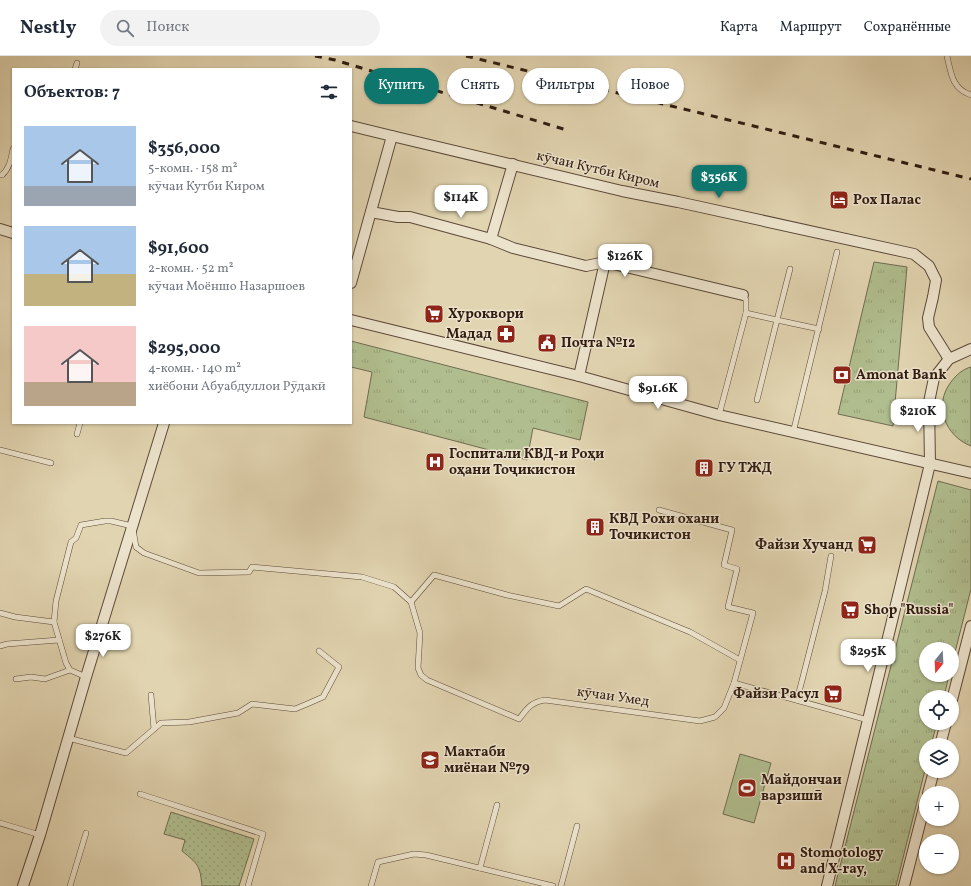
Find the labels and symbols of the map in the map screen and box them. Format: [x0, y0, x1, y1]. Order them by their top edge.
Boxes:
street label: кӯчаи Кутби Киром [535, 147, 662, 193]
pin: $356K [691, 165, 747, 199]
pin: $114K [433, 185, 489, 219]
hotel icon: Рох Палас [828, 189, 850, 211]
place label: Рох Палас [853, 191, 921, 210]
pin: $126K [597, 244, 653, 278]
supermarket icon: Хуроквори [423, 303, 445, 325]
place label: Хуроквори [448, 305, 524, 324]
pharmacy icon: Мадад [495, 323, 517, 345]
place label: Мадад [446, 325, 492, 344]
public building icon: Почта №12 [536, 332, 558, 354]
place label: Почта №12 [561, 334, 635, 353]
bank icon: Amonat Bank [831, 364, 853, 386]
place label: Amonat Bank [856, 366, 947, 385]
pin: $91.6K [625, 376, 691, 410]
pin: $210K [890, 399, 946, 433]
place label: Госпитали КВД-и Роҳи оҳани Тоҷикистон [449, 445, 604, 480]
hospital icon: Госпитали КВД-и Роҳи оҳани Тоҷикистон [424, 451, 446, 473]
building icon: ГУ ТЖД [693, 457, 715, 479]
place label: ГУ ТЖД [718, 459, 773, 478]
place label: КВД Рохи охани Точикистон [609, 510, 719, 545]
building icon: КВД Рохи охани Точикистон [584, 516, 606, 538]
supermarket icon: Файзи Хучанд [856, 534, 878, 556]
place label: Файзи Хучанд [755, 536, 853, 555]
supermarket icon: Shop "Russia" [839, 599, 861, 621]
place label: Shop "Russia" [864, 601, 954, 620]
pin: $276K [75, 624, 131, 658]
pin: $295K [840, 639, 896, 673]
north arrow [919, 642, 959, 682]
street label: кӯчаи Умед [576, 683, 650, 711]
supermarket icon: Файзи Расул [822, 683, 844, 705]
place label: Файзи Расул [733, 685, 819, 704]
place label: Мактаби миёнаи №79 [444, 743, 530, 778]
school or university icon: Мактаби миёнаи №79 [419, 749, 441, 771]
place label: Майдончаи варзишӣ [761, 771, 842, 806]
sports icon: Майдончаи варзишӣ [736, 777, 758, 799]
place label: Stomotology and X-ray, [800, 844, 884, 879]
hospital icon: Stomotology and X-ray, [775, 850, 797, 872]

